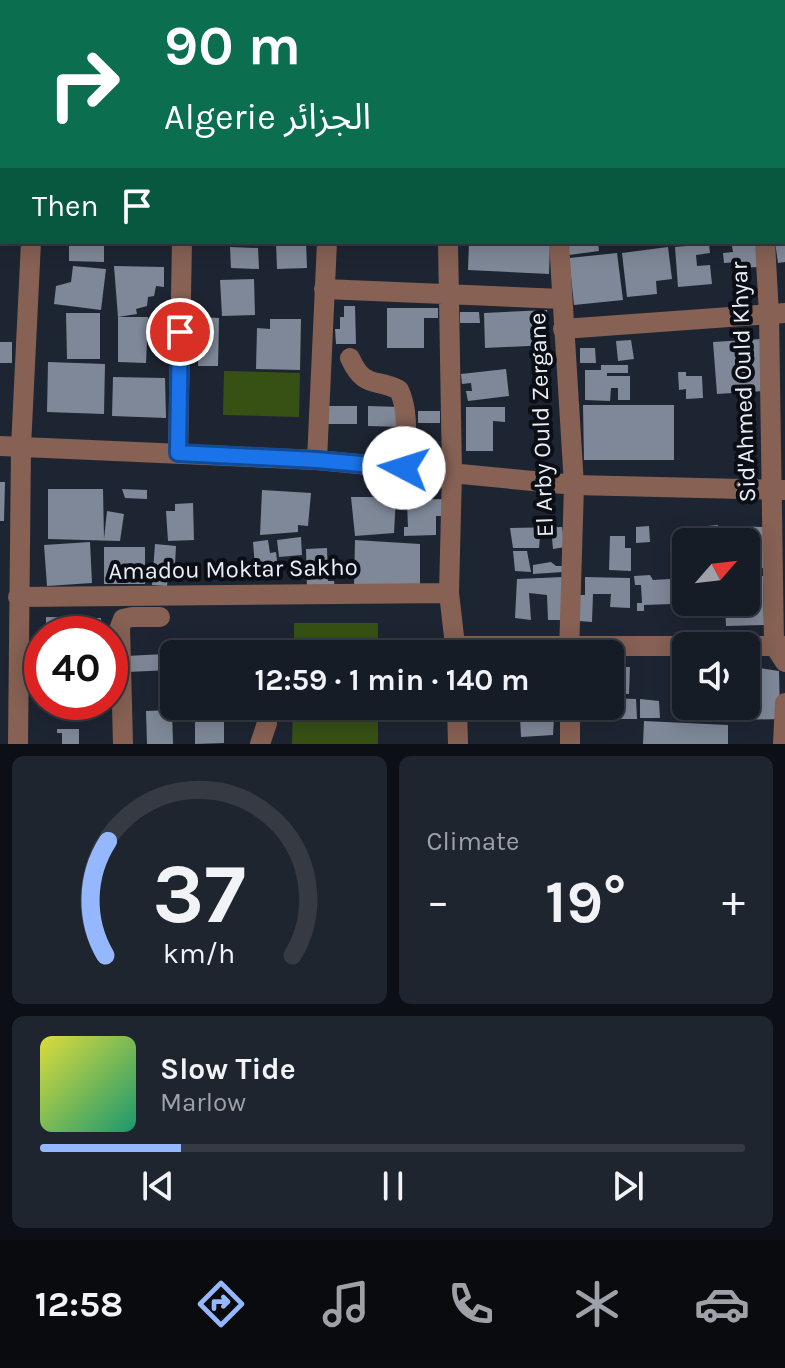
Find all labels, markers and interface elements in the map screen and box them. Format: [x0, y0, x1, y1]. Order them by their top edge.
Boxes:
text: 90 m [164, 13, 301, 78]
icon: right [32, 32, 136, 136]
text: Algerie الجزائر [164, 96, 371, 138]
icon: arrive [115, 184, 159, 228]
text: Then [32, 188, 99, 224]
street label: Sid'Ahmed Ould Khyar [725, 261, 761, 503]
pin [146, 298, 214, 366]
icon: arrive [158, 310, 202, 354]
street label: El Arby Ould Zergane [523, 312, 559, 538]
position arrow [362, 426, 446, 510]
north arrow [672, 528, 760, 616]
map controls [672, 528, 760, 720]
street label: Amadou Moktar Sakho [108, 553, 358, 585]
speed limit sign: 40 [24, 616, 128, 720]
button: sound [672, 632, 760, 720]
text: 12:59 · 1 min · 140 m [255, 662, 529, 698]
text: Climate [427, 826, 519, 857]
text: 37 [153, 846, 246, 943]
text: 19° [545, 867, 626, 937]
text: − [427, 876, 450, 927]
text: + [722, 876, 745, 927]
text: km/h [163, 937, 235, 970]
text: Slow Tide [160, 1051, 296, 1087]
text: Marlow [160, 1087, 246, 1118]
icon: previous [136, 1164, 180, 1208]
icon: pause [371, 1164, 415, 1208]
icon: next [606, 1164, 650, 1208]
icon: directions [193, 1276, 249, 1332]
icon: music [318, 1276, 374, 1332]
icon: phone [443, 1276, 499, 1332]
icon: climate [569, 1276, 625, 1332]
icon: car [694, 1276, 750, 1332]
text: 12:58 [35, 1283, 123, 1325]

